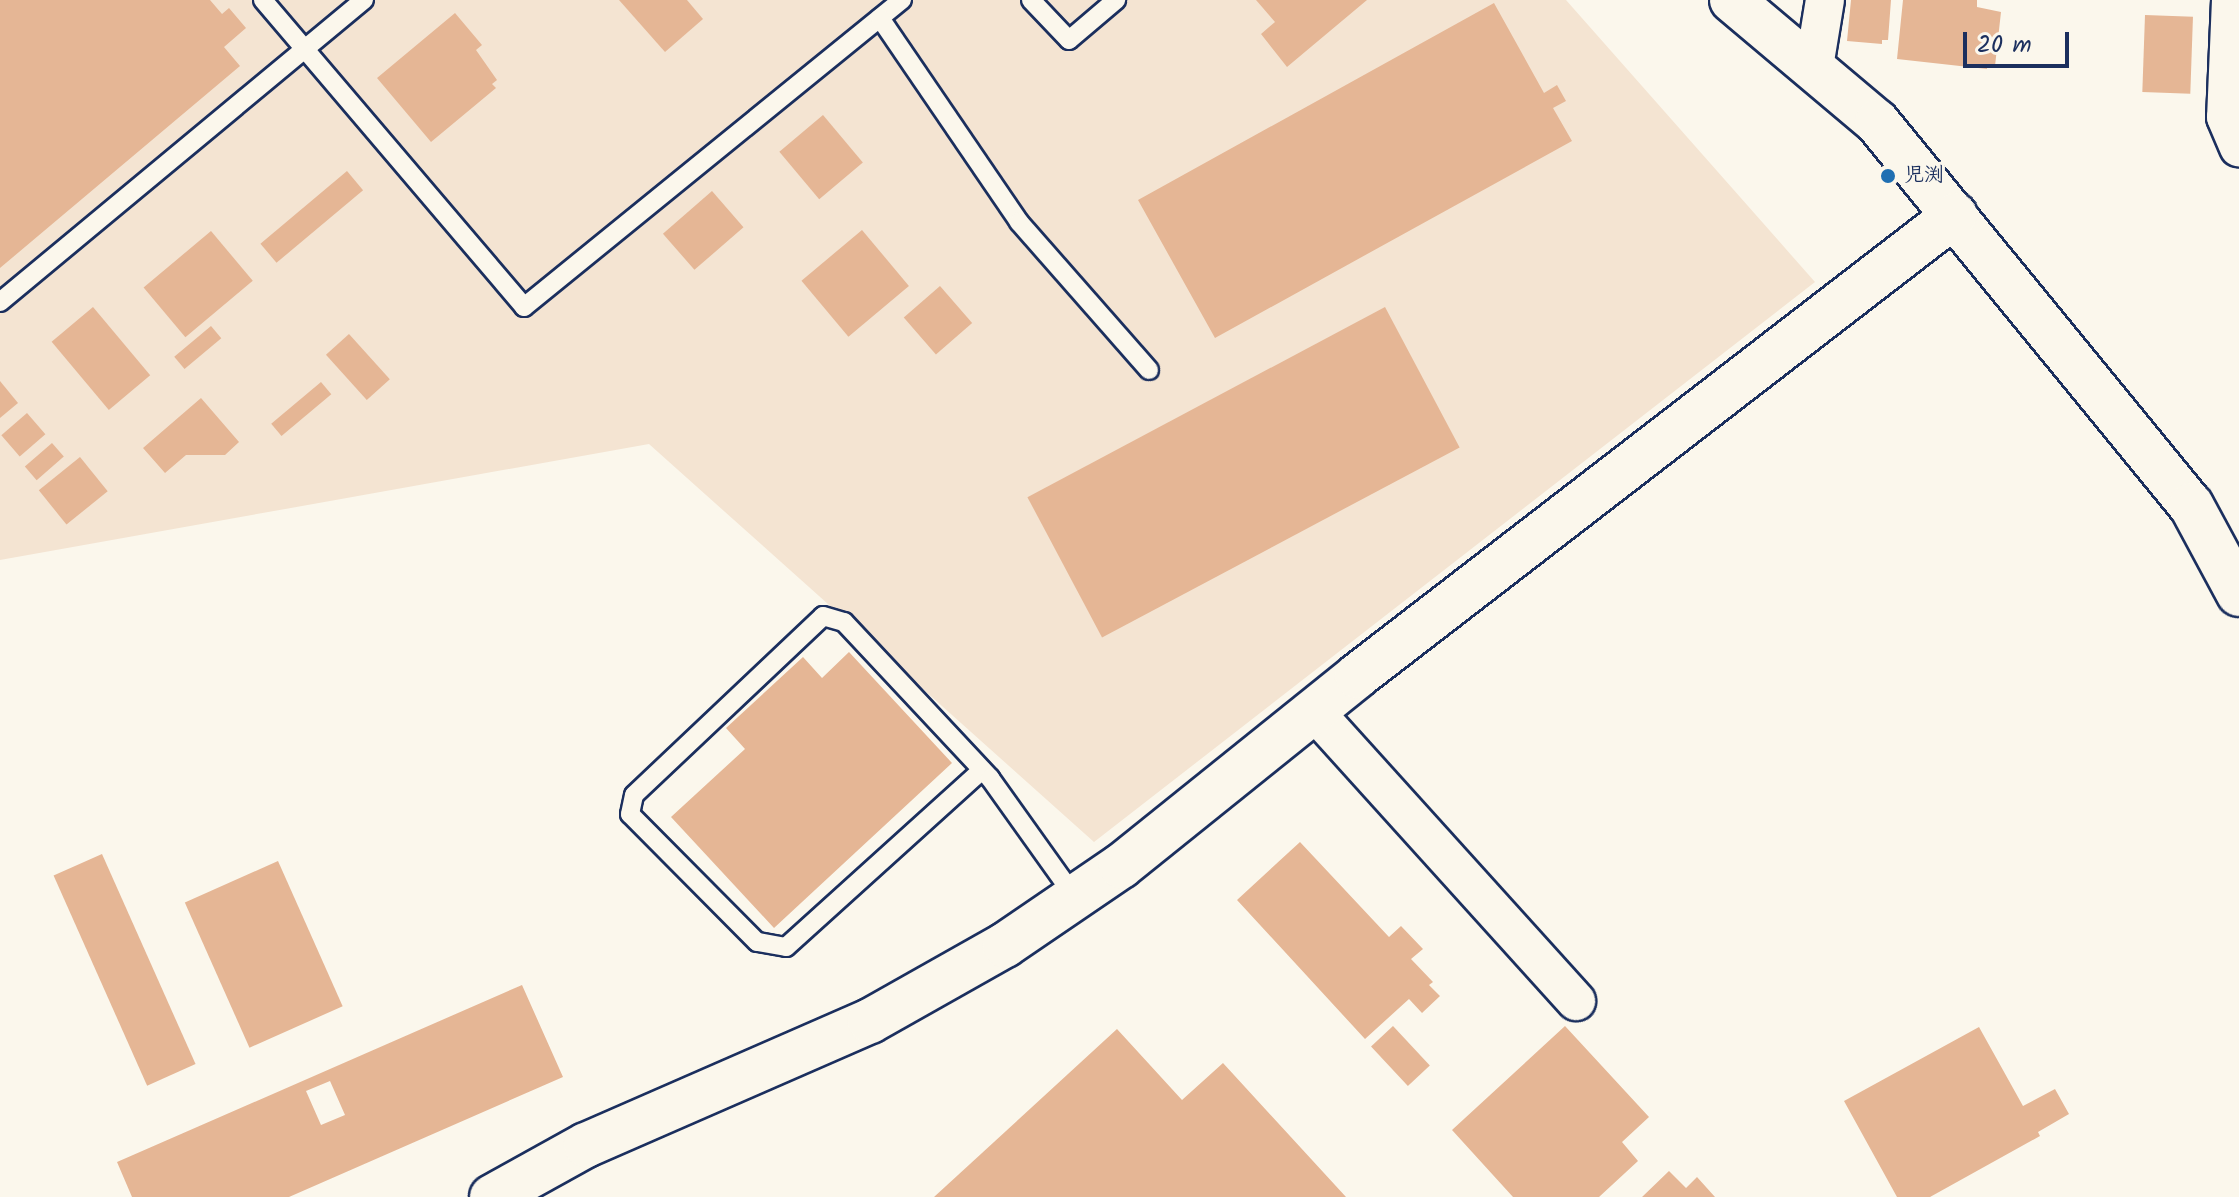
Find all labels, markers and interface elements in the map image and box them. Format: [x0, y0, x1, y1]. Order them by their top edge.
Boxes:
scale bar [1967, 16, 2073, 66]
text: 20 m [1977, 26, 2032, 65]
place label: 児渕 [1904, 164, 1944, 188]
marker: 児渕 [1879, 167, 1897, 185]

